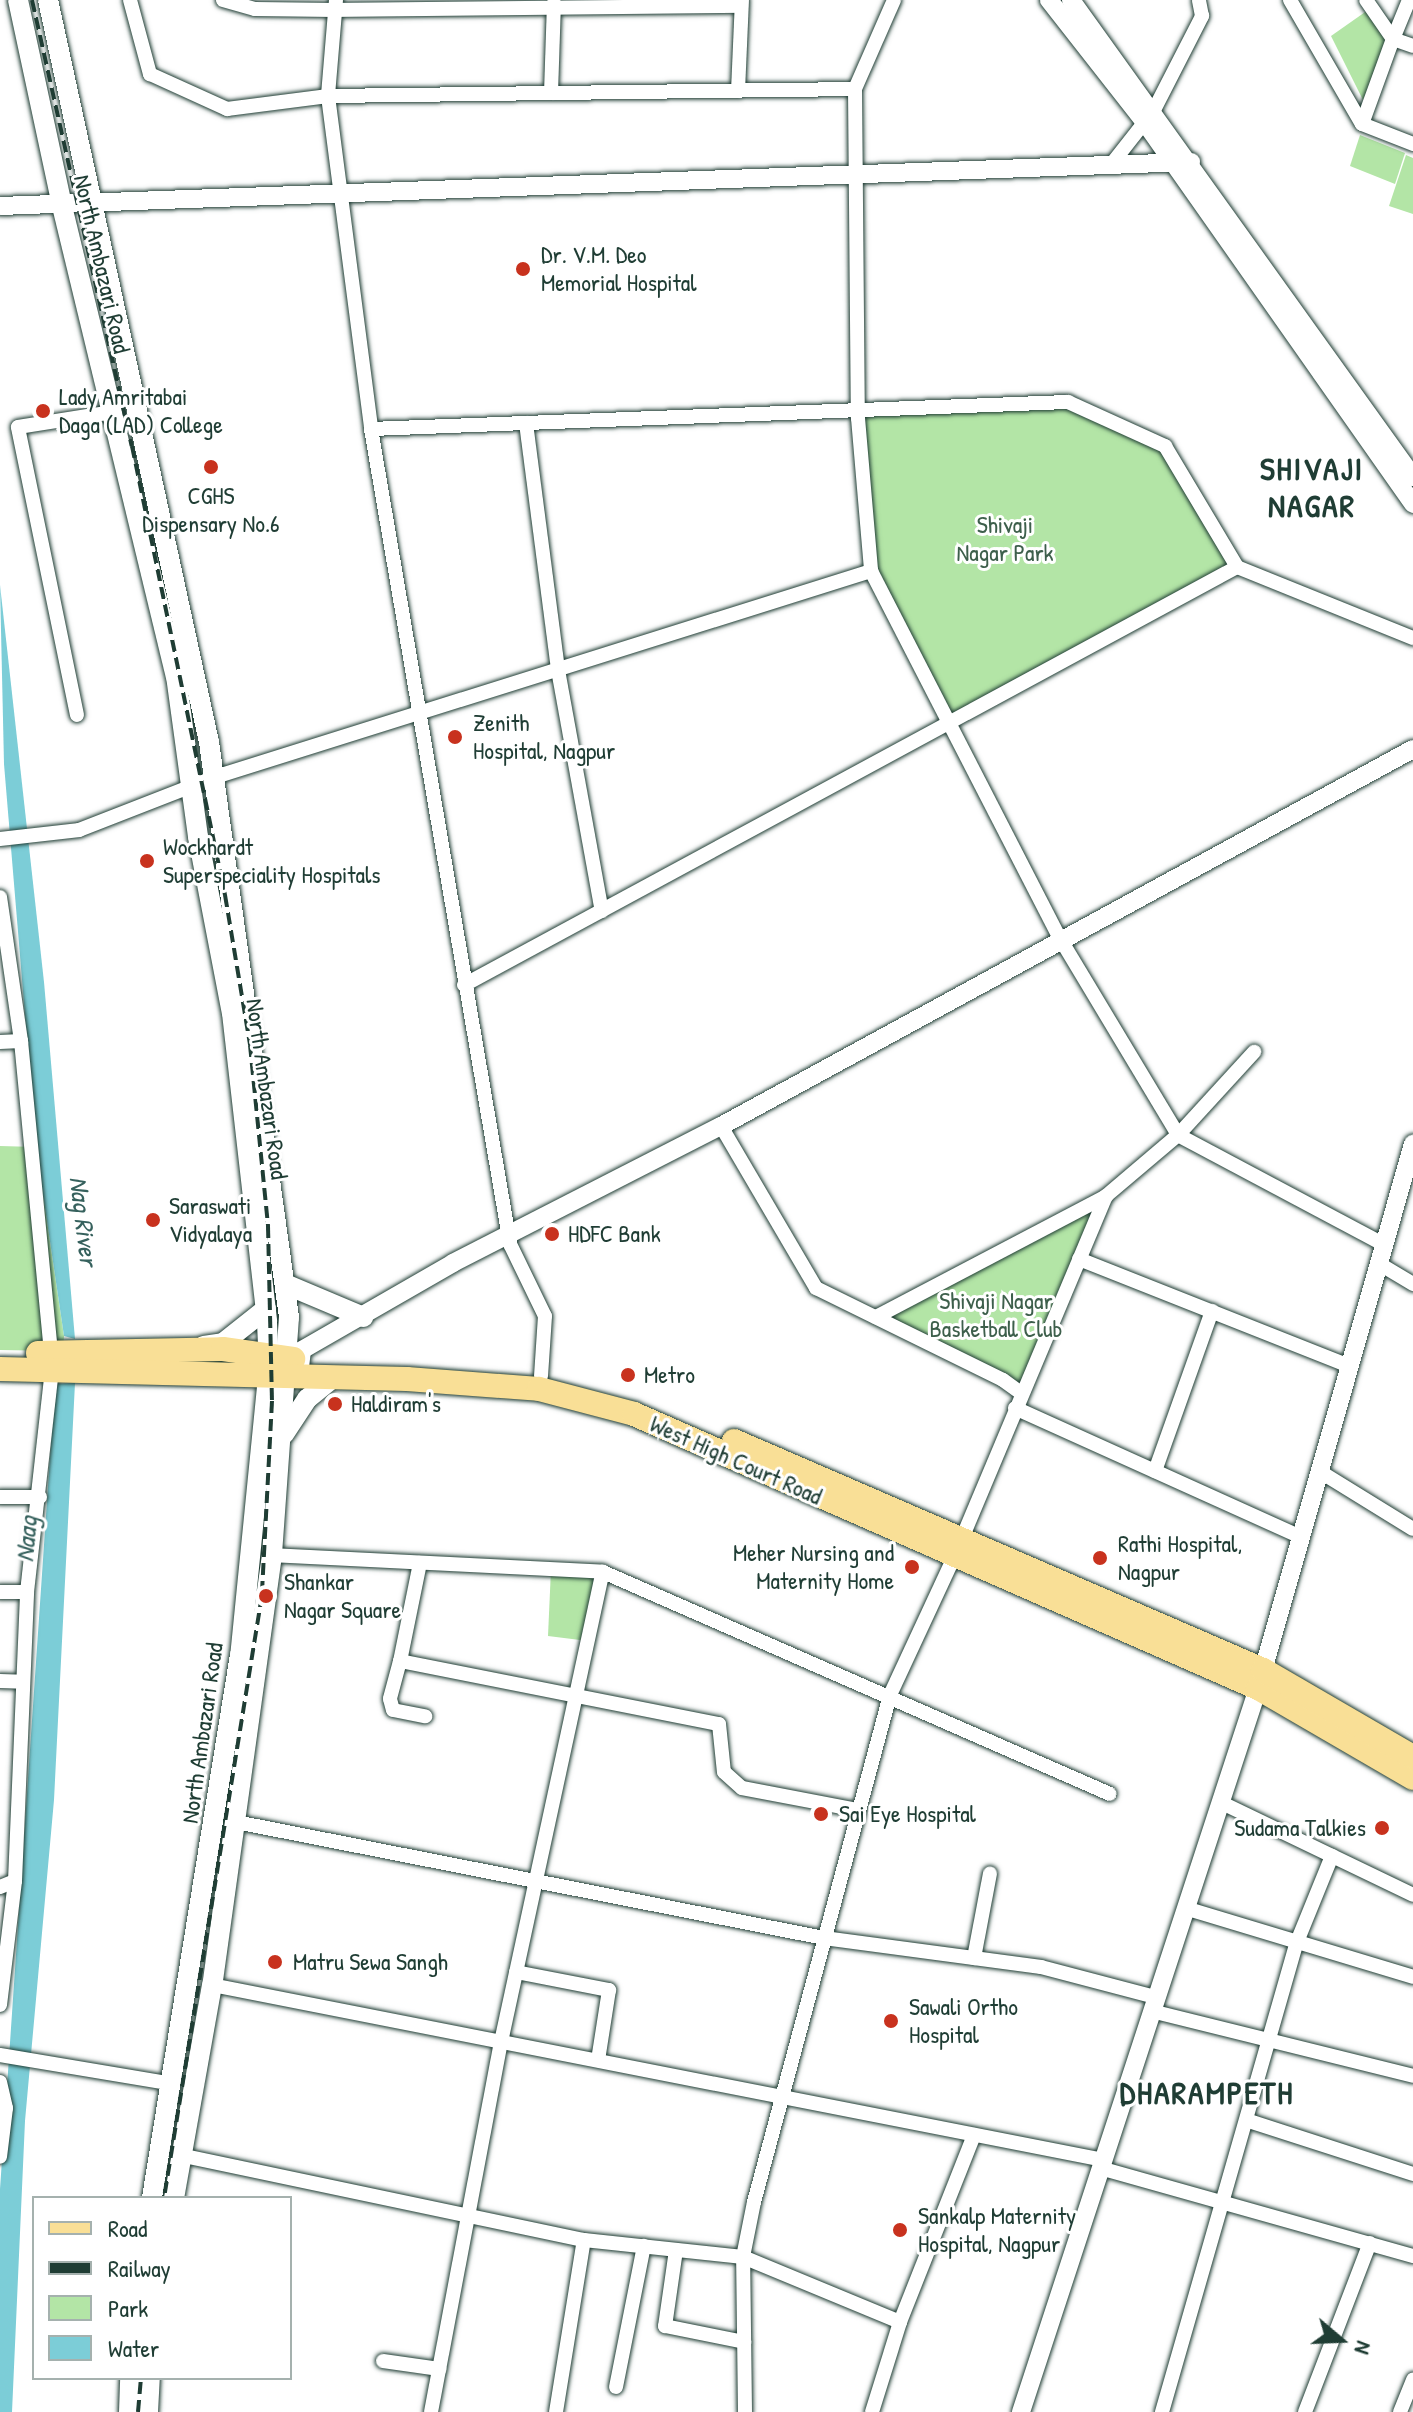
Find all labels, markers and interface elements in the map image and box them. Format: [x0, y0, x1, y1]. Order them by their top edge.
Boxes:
street label: North Ambazari Road [67, 172, 137, 356]
place label: Dr. V.M. Deo Memorial Hospital [541, 241, 697, 297]
marker: Dr. V.M. Deo Memorial Hospital [512, 258, 534, 280]
place label: Lady Amritabai Daga (LAD) College [59, 383, 223, 439]
marker: Lady Amritabai Daga (LAD) College [34, 402, 52, 420]
district label: SHIVAJI NAGAR [1260, 451, 1364, 526]
marker: CGHS Dispensary No.6 [200, 456, 222, 478]
place label: CGHS Dispensary No.6 [142, 482, 280, 538]
park label: Shivaji Nagar Park [956, 511, 1054, 567]
place label: Zenith Hospital, Nagpur [473, 709, 615, 765]
marker: Zenith Hospital, Nagpur [444, 726, 466, 748]
place label: Wockhardt Superspeciality Hospitals [163, 833, 381, 889]
marker: Wockhardt Superspeciality Hospitals [138, 852, 156, 870]
street label: North Ambazari Road [240, 997, 294, 1181]
water label: Nag River [63, 1174, 105, 1268]
place label: Saraswati Vidyalaya [169, 1192, 252, 1248]
marker: Saraswati Vidyalaya [144, 1211, 162, 1229]
place label: HDFC Bank [568, 1220, 661, 1248]
marker: HDFC Bank [543, 1225, 561, 1243]
park label: Shivaji Nagar Basketball Club [930, 1287, 1062, 1343]
place label: Metro [644, 1361, 695, 1389]
marker: Metro [619, 1366, 637, 1384]
place label: Haldiram's [351, 1390, 441, 1418]
marker: Haldiram's [326, 1395, 344, 1413]
street label: West High Court Road [646, 1409, 826, 1511]
water label: Naag [8, 1515, 44, 1563]
place label: Rathi Hospital, Nagpur [1118, 1530, 1242, 1586]
place label: Meher Nursing and Maternity Home [733, 1539, 894, 1595]
marker: Rathi Hospital, Nagpur [1089, 1547, 1111, 1569]
marker: Meher Nursing and Maternity Home [901, 1556, 923, 1578]
place label: Shankar Nagar Square [284, 1568, 401, 1624]
marker: Shankar Nagar Square [255, 1585, 277, 1607]
street label: North Ambazari Road [175, 1641, 229, 1825]
place label: Sai Eye Hospital [839, 1800, 976, 1828]
marker: Sai Eye Hospital [810, 1803, 832, 1825]
place label: Sudama Talkies [1234, 1814, 1366, 1842]
marker: Sudama Talkies [1373, 1819, 1391, 1837]
place label: Matru Sewa Sangh [293, 1948, 448, 1976]
marker: Matru Sewa Sangh [264, 1951, 286, 1973]
place label: Sawali Ortho Hospital [909, 1993, 1018, 2049]
marker: Sawali Ortho Hospital [880, 2010, 902, 2032]
district label: DHARAMPETH [1120, 2074, 1294, 2112]
legend [32, 2196, 292, 2380]
place label: Sankalp Maternity Hospital, Nagpur [918, 2202, 1076, 2258]
text: Road [108, 2212, 147, 2244]
marker: Sankalp Maternity Hospital, Nagpur [889, 2219, 911, 2241]
text: Railway [108, 2252, 171, 2284]
text: Park [108, 2292, 148, 2324]
north arrow [1301, 2300, 1381, 2380]
text: Water [108, 2332, 159, 2364]
text: N [1348, 2337, 1380, 2358]

